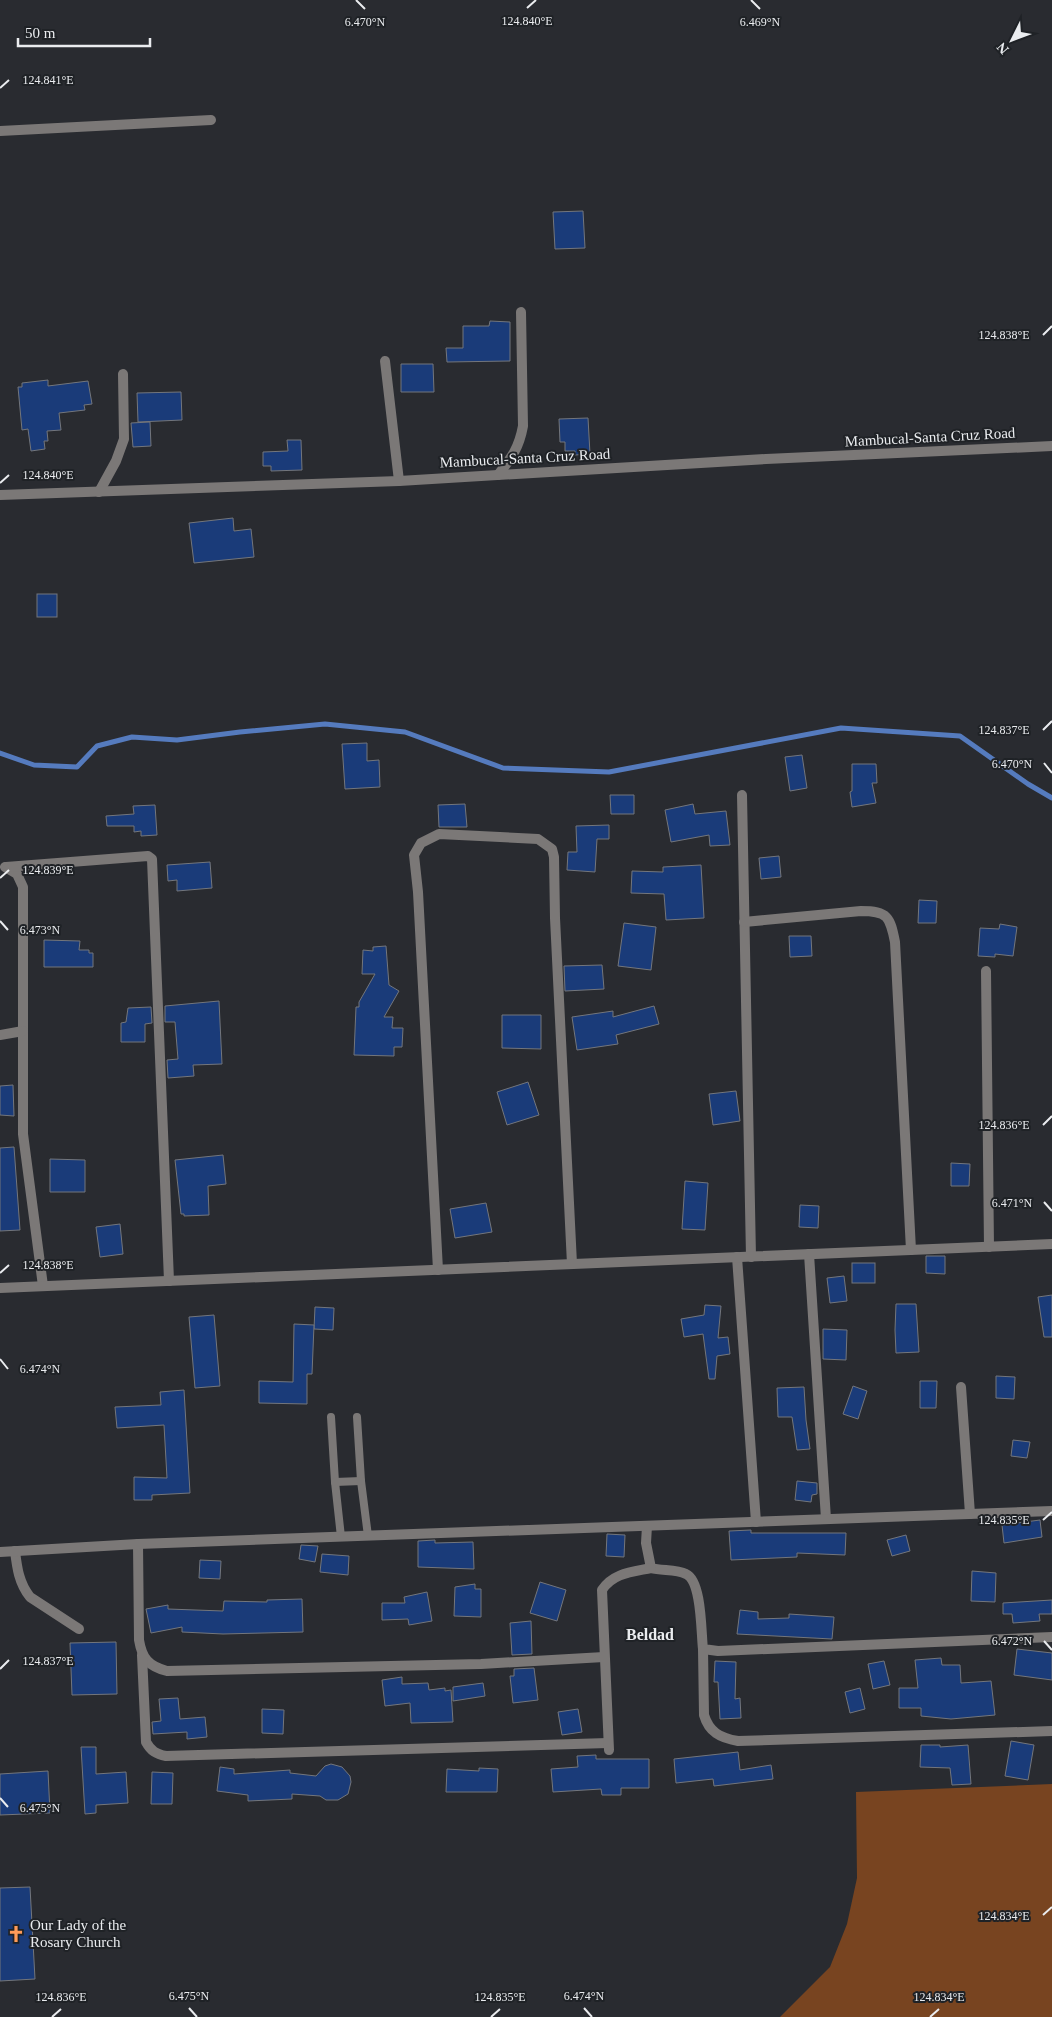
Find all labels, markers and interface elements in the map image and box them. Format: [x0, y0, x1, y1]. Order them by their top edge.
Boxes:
text: 124.840°E [501, 14, 553, 28]
scale bar [18, 15, 150, 47]
text: 6.470°N [345, 15, 386, 29]
text: 6.469°N [740, 15, 781, 29]
north arrow [987, 15, 1037, 65]
text: 50 m [25, 25, 56, 41]
text: N [994, 40, 1012, 57]
text: 124.841°E [22, 73, 74, 87]
text: 124.838°E [978, 328, 1030, 342]
street label: Mambucal-Santa Cruz Road [844, 425, 1016, 449]
street label: Mambucal-Santa Cruz Road [439, 446, 611, 470]
text: 124.840°E [22, 468, 74, 482]
text: 124.837°E [978, 723, 1030, 737]
text: 6.470°N [992, 757, 1033, 771]
text: 124.839°E [22, 863, 74, 877]
text: 6.473°N [20, 923, 61, 937]
text: 124.836°E [978, 1118, 1030, 1132]
text: 6.471°N [992, 1196, 1033, 1210]
text: 124.838°E [22, 1258, 74, 1272]
text: 6.474°N [20, 1362, 61, 1376]
text: 124.835°E [978, 1513, 1030, 1527]
district label: Beldad [626, 1626, 674, 1643]
text: 6.472°N [992, 1634, 1033, 1648]
text: 124.837°E [22, 1654, 74, 1668]
text: 6.475°N [20, 1801, 61, 1815]
text: 124.834°E [978, 1909, 1030, 1923]
place label: Our Lady of the Rosary Church [30, 1917, 127, 1950]
church icon: Our Lady of the Rosary Church [6, 1924, 26, 1944]
text: 6.475°N [169, 1989, 210, 2003]
text: 6.474°N [564, 1989, 605, 2003]
text: 124.836°E [35, 1990, 87, 2004]
text: 124.835°E [474, 1990, 526, 2004]
text: 124.834°E [913, 1990, 965, 2004]

